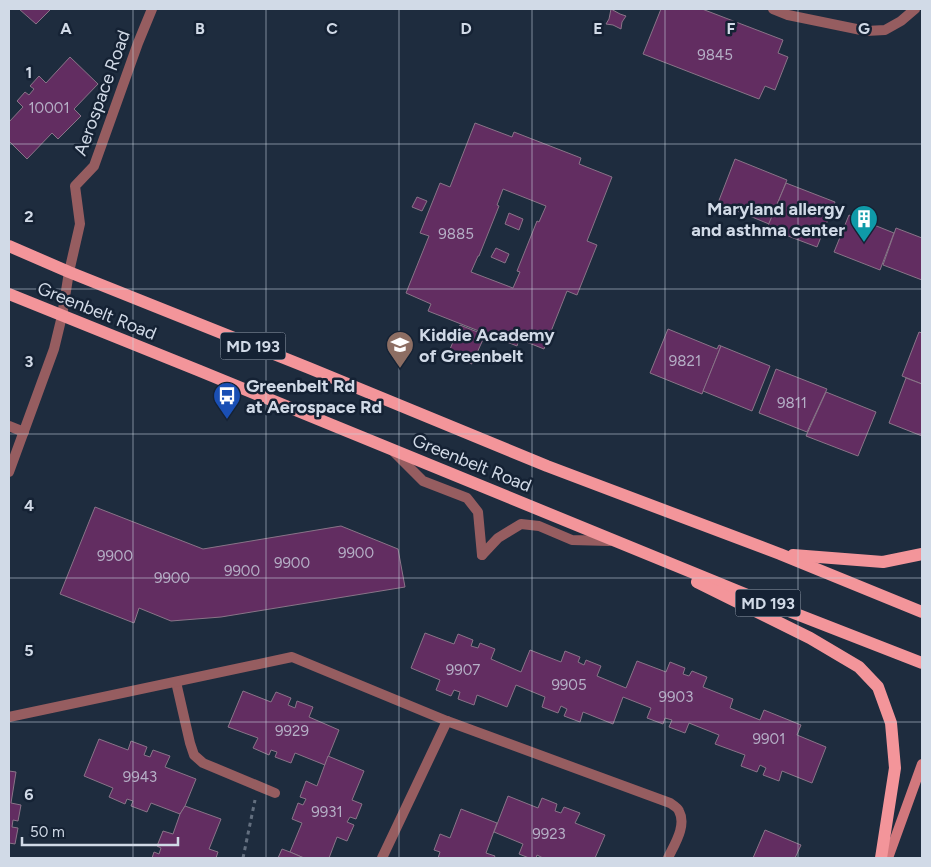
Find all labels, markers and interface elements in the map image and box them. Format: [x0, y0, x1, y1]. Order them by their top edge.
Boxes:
text: A [60, 19, 72, 38]
text: B [195, 19, 205, 38]
text: C [326, 19, 338, 38]
text: D [460, 19, 472, 38]
text: E [593, 19, 603, 38]
text: F [727, 19, 736, 38]
text: G [858, 19, 870, 38]
street label: Aerospace Road [69, 27, 135, 159]
house number: 9845 [697, 46, 733, 64]
text: 1 [26, 63, 32, 82]
house number: 10001 [28, 99, 70, 117]
place label: Maryland allergy and asthma center [691, 198, 846, 241]
building icon: Maryland allergy and asthma center [849, 204, 879, 243]
text: 2 [24, 207, 34, 226]
house number: 9885 [438, 225, 474, 243]
street label: Greenbelt Road [34, 277, 160, 345]
place label: Kiddie Academy of Greenbelt [419, 324, 555, 367]
school or university icon: Kiddie Academy of Greenbelt [385, 330, 415, 369]
road number: MD 193 [220, 332, 286, 360]
text: 3 [25, 352, 34, 371]
house number: 9821 [669, 352, 701, 370]
place label: Greenbelt Rd at Aerospace Rd [246, 375, 382, 418]
bus stop icon: Greenbelt Rd at Aerospace Rd [212, 381, 242, 420]
house number: 9811 [777, 394, 807, 412]
street label: Greenbelt Road [409, 429, 535, 497]
text: 4 [24, 496, 34, 515]
house number: 9900 [338, 544, 374, 562]
house number: 9900 [97, 547, 133, 565]
house number: 9900 [274, 554, 310, 572]
house number: 9900 [224, 562, 260, 580]
house number: 9900 [154, 569, 190, 587]
road number: MD 193 [736, 590, 800, 616]
text: 5 [24, 641, 34, 660]
house number: 9907 [446, 661, 480, 679]
house number: 9905 [551, 676, 587, 694]
house number: 9903 [659, 688, 693, 706]
house number: 9929 [275, 722, 309, 740]
house number: 9901 [753, 730, 785, 748]
house number: 9943 [123, 768, 157, 786]
text: 6 [24, 785, 34, 804]
house number: 9931 [311, 803, 343, 821]
scale bar [22, 814, 179, 846]
text: 50 m [30, 823, 65, 841]
house number: 9923 [532, 825, 566, 843]

